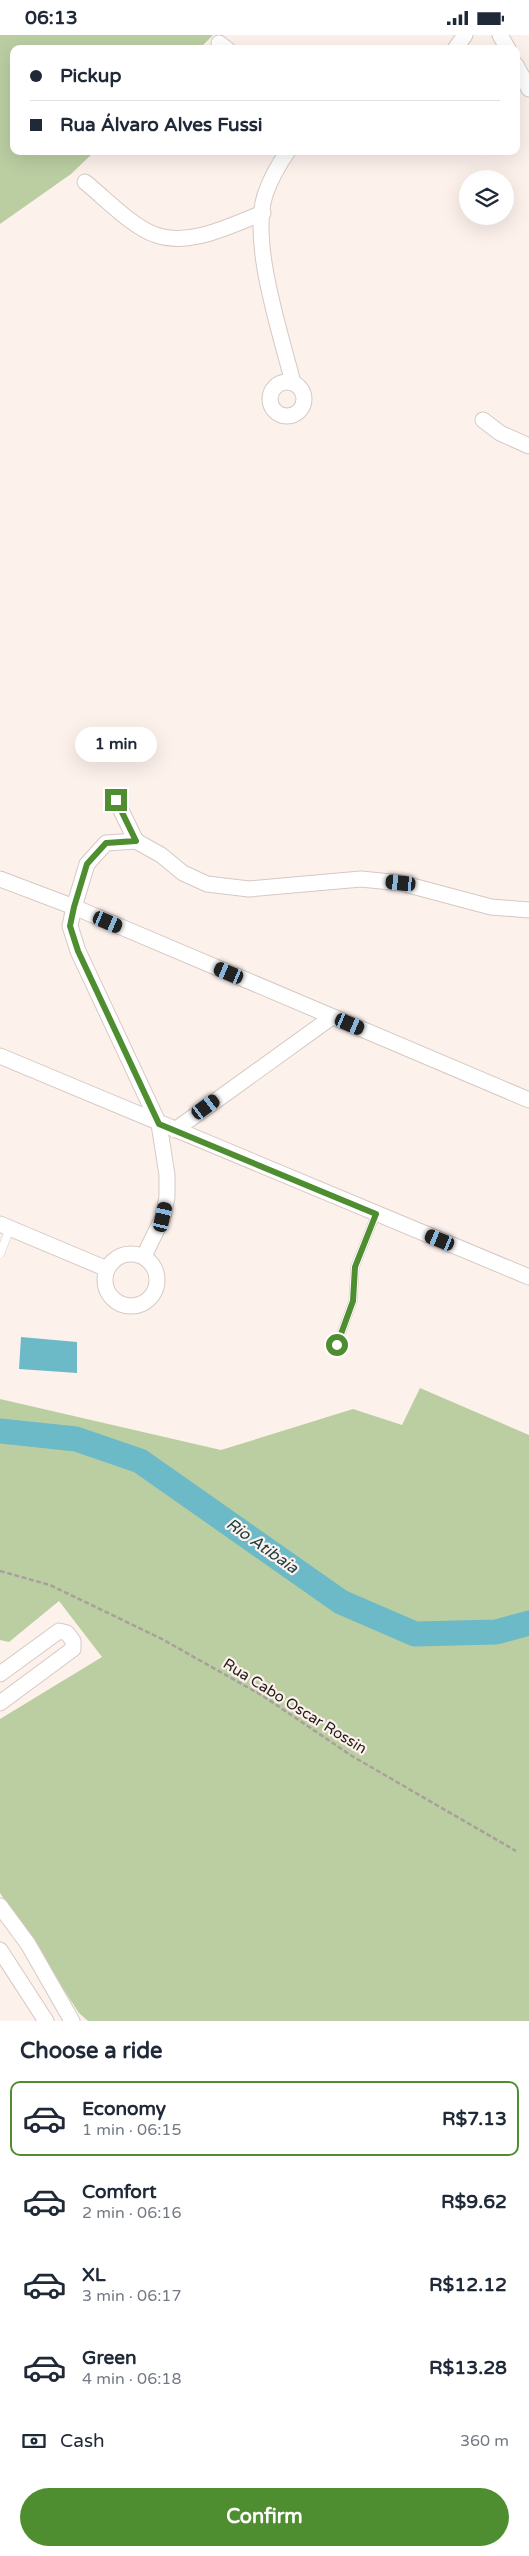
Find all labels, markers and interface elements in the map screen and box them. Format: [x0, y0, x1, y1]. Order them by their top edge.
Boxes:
text: 06:13 [25, 7, 78, 29]
text: Pickup [60, 65, 121, 87]
text: Rua Álvaro Alves Fussi [60, 114, 263, 136]
map controls [459, 170, 514, 225]
button: layers [459, 170, 514, 225]
callout: 1 min [75, 727, 157, 763]
text: 1 min [95, 734, 137, 754]
route end [105, 789, 127, 811]
car [385, 874, 416, 892]
car [91, 909, 124, 935]
car [212, 960, 245, 986]
car [333, 1011, 366, 1037]
car [189, 1092, 222, 1122]
car [152, 1201, 173, 1233]
car [423, 1227, 456, 1253]
route start [326, 1334, 348, 1356]
water label: Rio Atibaia [222, 1514, 303, 1579]
street label: Rua Cabo Oscar Rossin [220, 1654, 370, 1758]
text: Choose a ride [20, 2038, 163, 2064]
icon: car [22, 2096, 67, 2141]
text: Economy [82, 2098, 166, 2120]
text: R$7.13 [442, 2108, 507, 2130]
text: 1 min · 06:15 [82, 2120, 181, 2140]
icon: car [22, 2179, 67, 2224]
text: Comfort [82, 2181, 156, 2203]
text: R$9.62 [441, 2191, 507, 2213]
text: 2 min · 06:16 [82, 2203, 181, 2223]
icon: car [22, 2262, 67, 2307]
text: XL [82, 2264, 106, 2286]
text: R$12.12 [429, 2274, 507, 2296]
text: 3 min · 06:17 [82, 2286, 181, 2306]
icon: car [22, 2345, 67, 2390]
text: Green [82, 2347, 136, 2369]
text: R$13.28 [429, 2357, 507, 2379]
text: 4 min · 06:18 [82, 2369, 181, 2389]
icon: cash [20, 2427, 48, 2455]
text: Cash [60, 2430, 105, 2452]
text: 360 m [460, 2431, 509, 2451]
button: Confirm [20, 2488, 509, 2546]

